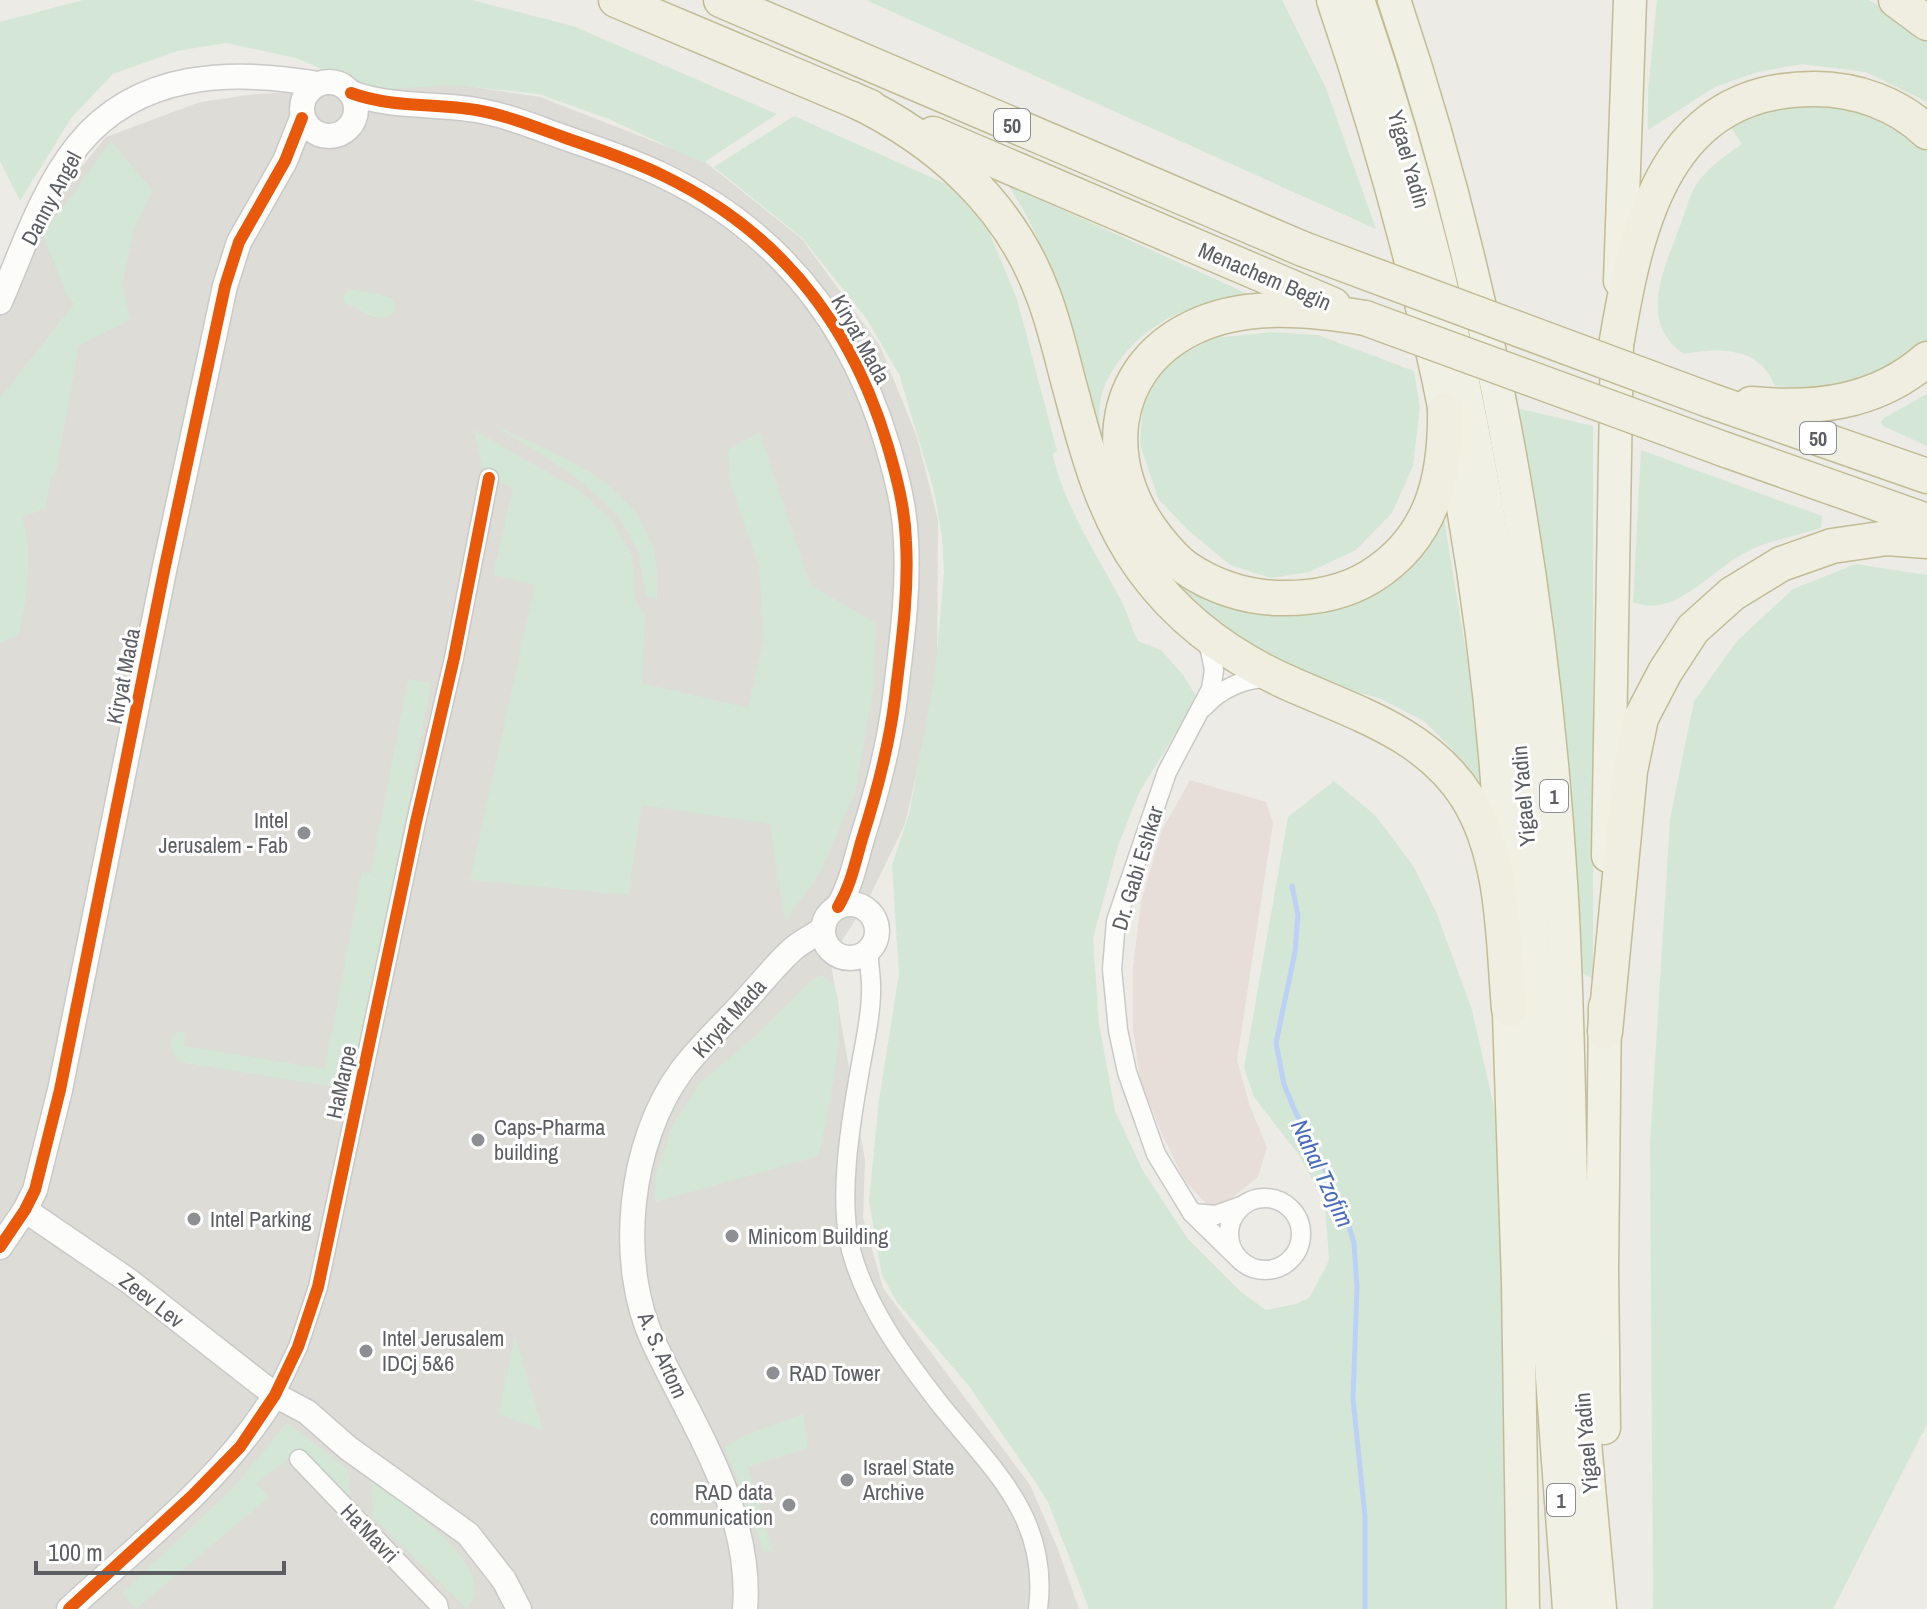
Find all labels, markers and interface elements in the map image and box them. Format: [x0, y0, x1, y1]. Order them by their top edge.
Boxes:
street label: Yigael Yadin [1381, 106, 1437, 212]
road number: 50 [994, 109, 1030, 141]
street label: Danny Angel [14, 146, 88, 250]
street label: Menachem Begin [1194, 235, 1336, 317]
street label: Kiryat Mada [824, 289, 898, 389]
road number: 50 [1800, 422, 1836, 454]
street label: Kiryat Mada [99, 625, 147, 727]
street label: Yigael Yadin [1504, 744, 1542, 848]
road number: 1 [1540, 780, 1568, 812]
street label: Dr. Gabi Eshkar [1104, 802, 1170, 934]
place label: Intel Jerusalem - Fab [159, 805, 288, 860]
marker: Intel Jerusalem - Fab [295, 824, 313, 842]
street label: Kiryat Mada [685, 972, 773, 1064]
street label: HaMarpe [319, 1043, 363, 1121]
place label: Caps-Pharma building [494, 1112, 605, 1167]
water label: Nahal Tzofim [1284, 1114, 1362, 1232]
marker: Caps-Pharma building [469, 1131, 487, 1149]
place label: Intel Parking [210, 1204, 311, 1234]
marker: Intel Parking [185, 1210, 203, 1228]
place label: Minicom Building [748, 1221, 888, 1251]
marker: Minicom Building [723, 1227, 741, 1245]
street label: Zeev Lev [114, 1265, 190, 1335]
street label: A. S. Artom [630, 1306, 695, 1403]
place label: Intel Jerusalem IDCj 5&6 [382, 1323, 504, 1378]
marker: Intel Jerusalem IDCj 5&6 [357, 1342, 375, 1360]
place label: RAD Tower [789, 1358, 880, 1388]
marker: RAD Tower [764, 1364, 782, 1382]
street label: Yigael Yadin [1567, 1391, 1605, 1495]
place label: Israel State Archive [862, 1452, 954, 1507]
marker: Israel State Archive [838, 1471, 856, 1489]
place label: RAD data communication [650, 1477, 773, 1532]
road number: 1 [1547, 1484, 1575, 1516]
marker: RAD data communication [780, 1496, 798, 1514]
street label: Ha'Mavri [334, 1497, 406, 1569]
scale bar [36, 1525, 284, 1575]
text: 100 m [48, 1536, 103, 1568]

